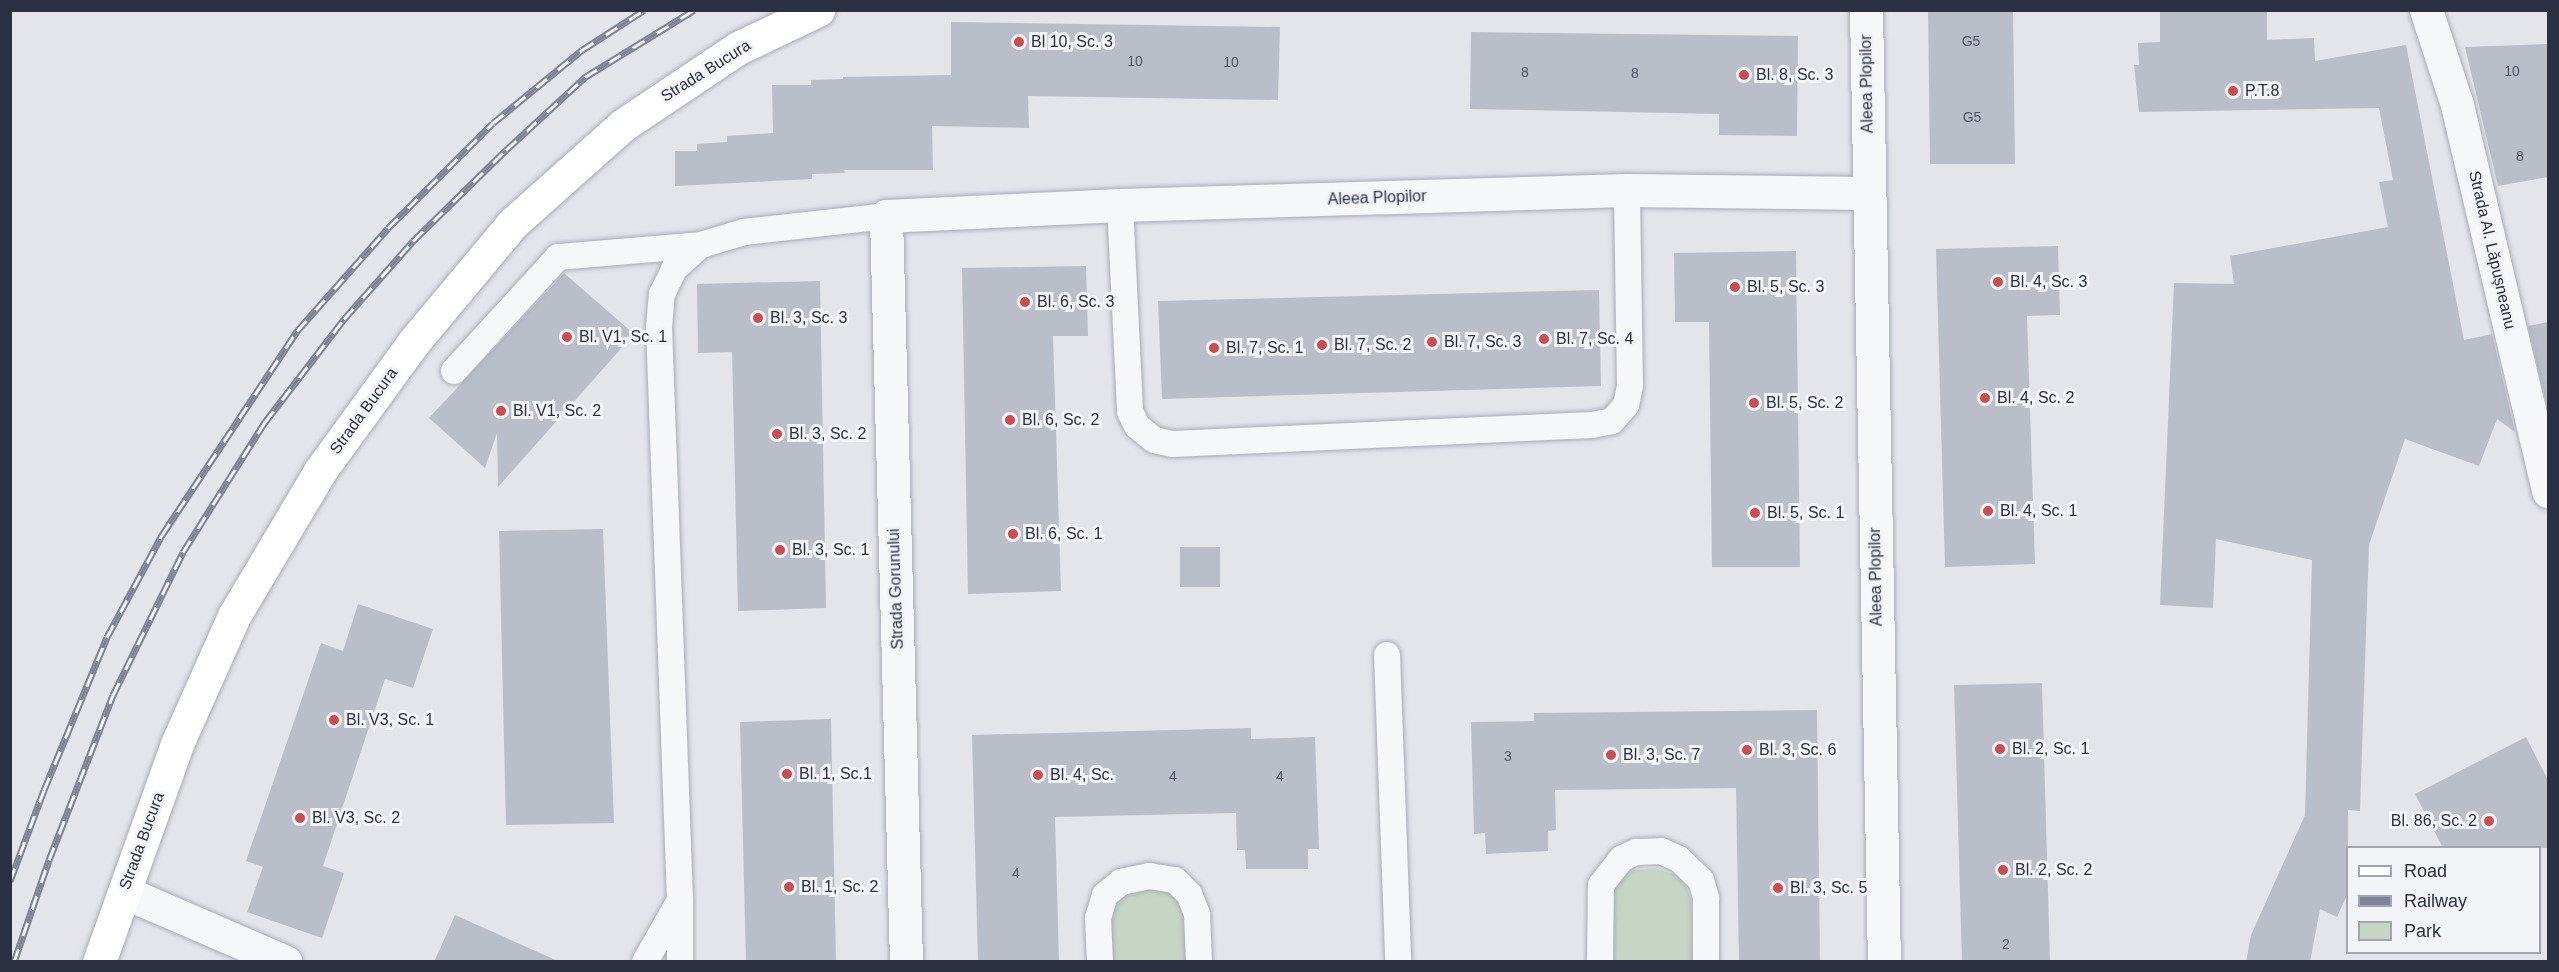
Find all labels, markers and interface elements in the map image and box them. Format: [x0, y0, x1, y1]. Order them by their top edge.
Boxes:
place label: Bl 10, Sc. 3 [1031, 32, 1113, 52]
house number: G5 [1962, 33, 1980, 49]
street label: Aleea Plopilor [1857, 34, 1877, 134]
marker: Bl 10, Sc. 3 [1012, 35, 1026, 49]
street label: Strada Bucura [658, 36, 754, 106]
house number: 10 [1127, 53, 1143, 69]
house number: 10 [1223, 54, 1239, 70]
house number: 10 [2504, 63, 2520, 79]
house number: 8 [1521, 64, 1529, 80]
house number: 8 [1631, 65, 1639, 81]
place label: Bl. 8, Sc. 3 [1756, 65, 1833, 85]
marker: Bl. 8, Sc. 3 [1737, 68, 1751, 82]
place label: P.T.8 [2245, 81, 2279, 101]
marker: P.T.8 [2226, 84, 2240, 98]
house number: G5 [1963, 109, 1981, 125]
house number: 8 [2516, 148, 2524, 164]
street label: Strada Al. Lăpușneanu [2464, 169, 2520, 331]
street label: Aleea Plopilor [1327, 187, 1427, 209]
place label: Bl. 4, Sc. 3 [2010, 272, 2087, 292]
marker: Bl. 4, Sc. 3 [1991, 275, 2005, 289]
place label: Bl. 5, Sc. 3 [1747, 277, 1824, 297]
marker: Bl. 5, Sc. 3 [1728, 280, 1742, 294]
place label: Bl. 6, Sc. 3 [1037, 292, 1114, 312]
marker: Bl. 6, Sc. 3 [1018, 295, 1032, 309]
place label: Bl. 3, Sc. 3 [770, 308, 847, 328]
marker: Bl. 3, Sc. 3 [751, 311, 765, 325]
place label: Bl. V1, Sc. 1 [579, 327, 667, 347]
place label: Bl. 7, Sc. 4 [1556, 329, 1633, 349]
marker: Bl. V1, Sc. 1 [560, 330, 574, 344]
place label: Bl. 7, Sc. 3 [1444, 332, 1521, 352]
marker: Bl. 7, Sc. 4 [1537, 332, 1551, 346]
place label: Bl. 7, Sc. 2 [1334, 335, 1411, 355]
marker: Bl. 7, Sc. 3 [1425, 335, 1439, 349]
place label: Bl. 7, Sc. 1 [1226, 338, 1303, 358]
marker: Bl. 7, Sc. 2 [1315, 338, 1329, 352]
marker: Bl. 7, Sc. 1 [1207, 341, 1221, 355]
street label: Strada Bucura [326, 364, 402, 458]
place label: Bl. 4, Sc. 2 [1997, 388, 2074, 408]
marker: Bl. 4, Sc. 2 [1978, 391, 1992, 405]
place label: Bl. 5, Sc. 2 [1766, 393, 1843, 413]
marker: Bl. 5, Sc. 2 [1747, 396, 1761, 410]
place label: Bl. V1, Sc. 2 [513, 401, 601, 421]
marker: Bl. V1, Sc. 2 [494, 404, 508, 418]
place label: Bl. 6, Sc. 2 [1022, 410, 1099, 430]
marker: Bl. 6, Sc. 2 [1003, 413, 1017, 427]
place label: Bl. 3, Sc. 2 [789, 424, 866, 444]
marker: Bl. 3, Sc. 2 [770, 427, 784, 441]
place label: Bl. 4, Sc. 1 [2000, 501, 2077, 521]
place label: Bl. 5, Sc. 1 [1767, 503, 1844, 523]
marker: Bl. 4, Sc. 1 [1981, 504, 1995, 518]
marker: Bl. 5, Sc. 1 [1748, 506, 1762, 520]
place label: Bl. 6, Sc. 1 [1025, 524, 1102, 544]
marker: Bl. 6, Sc. 1 [1006, 527, 1020, 541]
street label: Aleea Plopilor [1866, 527, 1886, 627]
street label: Strada Gorunului [884, 528, 908, 650]
place label: Bl. 3, Sc. 1 [792, 540, 869, 560]
marker: Bl. 3, Sc. 1 [773, 543, 787, 557]
place label: Bl. V3, Sc. 1 [346, 710, 434, 730]
marker: Bl. V3, Sc. 1 [327, 713, 341, 727]
place label: Bl. 2, Sc. 1 [2012, 739, 2089, 759]
place label: Bl. 3, Sc. 6 [1759, 740, 1836, 760]
marker: Bl. 2, Sc. 1 [1993, 742, 2007, 756]
marker: Bl. 3, Sc. 6 [1740, 743, 1754, 757]
place label: Bl. 3, Sc. 7 [1623, 745, 1700, 765]
house number: 3 [1504, 748, 1512, 764]
marker: Bl. 3, Sc. 7 [1604, 748, 1618, 762]
place label: Bl. 1, Sc.1 [799, 764, 872, 784]
place label: Bl. 4, Sc. [1050, 765, 1114, 785]
marker: Bl. 1, Sc.1 [780, 767, 794, 781]
marker: Bl. 4, Sc. [1031, 768, 1045, 782]
house number: 4 [1169, 768, 1177, 784]
house number: 4 [1276, 768, 1284, 784]
street label: Strada Bucura [115, 790, 169, 892]
place label: Bl. V3, Sc. 2 [312, 808, 400, 828]
marker: Bl. V3, Sc. 2 [293, 811, 307, 825]
place label: Bl. 86, Sc. 2 [2391, 811, 2477, 831]
marker: Bl. 86, Sc. 2 [2482, 814, 2496, 828]
legend [2346, 846, 2541, 954]
place label: Bl. 2, Sc. 2 [2015, 860, 2092, 880]
text: Road [2404, 861, 2447, 881]
marker: Bl. 2, Sc. 2 [1996, 863, 2010, 877]
house number: 4 [1012, 865, 1020, 881]
place label: Bl. 1, Sc. 2 [801, 877, 878, 897]
place label: Bl. 3, Sc. 5 [1790, 878, 1867, 898]
marker: Bl. 1, Sc. 2 [782, 880, 796, 894]
marker: Bl. 3, Sc. 5 [1771, 881, 1785, 895]
text: Railway [2404, 891, 2467, 911]
text: Park [2404, 921, 2441, 941]
house number: 2 [2002, 936, 2010, 952]

